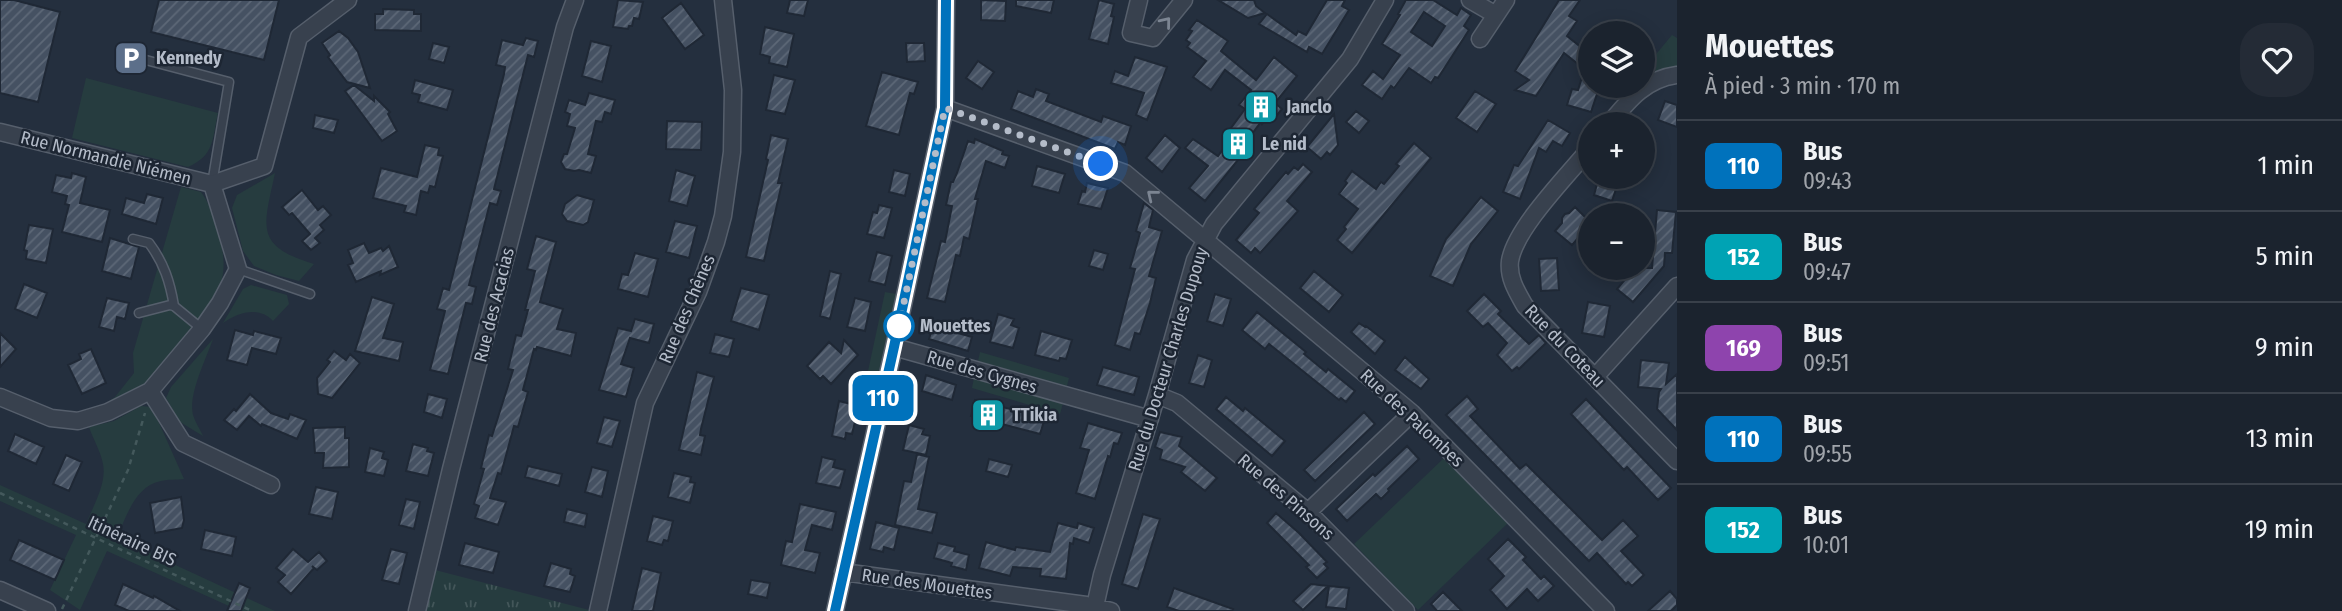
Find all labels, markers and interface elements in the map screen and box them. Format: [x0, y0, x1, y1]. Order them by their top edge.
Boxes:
one-way arrow [1158, 18, 1170, 31]
map controls [1578, 21, 1655, 280]
button: layers [1578, 21, 1655, 98]
button: heart [2240, 23, 2314, 97]
text: Mouettes [1705, 26, 1834, 66]
parking icon: Kennedy [112, 39, 150, 77]
place label: Kennedy [156, 47, 222, 69]
text: À pied · 3 min · 170 m [1705, 72, 1900, 100]
building icon: Janclo [1242, 88, 1280, 126]
place label: Janclo [1285, 96, 1332, 118]
button: + [1578, 112, 1655, 189]
building icon: Le nid [1219, 125, 1257, 163]
street label: Rue Normandie Niémen [18, 126, 194, 190]
place label: Le nid [1262, 133, 1307, 155]
text: Bus [1803, 136, 1842, 167]
your location [1083, 146, 1118, 181]
text: 1 min [2258, 150, 2314, 181]
text: 110 [1727, 152, 1760, 180]
text: 09:43 [1803, 167, 1852, 195]
one-way arrow [1148, 191, 1160, 204]
button: − [1578, 203, 1655, 280]
text: Bus [1803, 227, 1842, 258]
text: 5 min [2256, 241, 2314, 272]
text: 152 [1727, 243, 1760, 271]
street label: Rue du Docteur Charles Dupouy [1123, 244, 1213, 474]
street label: Rue des Acacias [469, 245, 519, 365]
street label: Rue des Chênes [654, 251, 720, 367]
text: 09:47 [1803, 258, 1851, 286]
street label: Rue du Coteau [1520, 300, 1610, 392]
marker: Mouettes [884, 311, 914, 341]
place label: Mouettes [920, 315, 991, 337]
text: Bus [1803, 318, 1842, 349]
text: 9 min [2255, 332, 2314, 363]
text: 169 [1726, 334, 1761, 362]
street label: Rue des Cygnes [924, 346, 1040, 398]
text: 09:51 [1803, 349, 1849, 377]
street label: Rue des Palombes [1355, 364, 1469, 472]
line badge: 110 [843, 375, 923, 421]
text: 110 [867, 384, 899, 412]
building icon: TTikia [969, 396, 1007, 434]
place label: TTikia [1012, 404, 1057, 426]
text: Bus [1803, 409, 1842, 440]
text: 13 min [2246, 423, 2314, 454]
text: 110 [1727, 425, 1760, 453]
text: 09:55 [1803, 440, 1852, 468]
street label: Rue des Pinsons [1233, 449, 1339, 545]
text: Bus [1803, 500, 1842, 531]
street label: Itinéraire BIS [84, 511, 180, 571]
text: 19 min [2245, 514, 2314, 545]
text: 152 [1727, 516, 1760, 544]
text: 10:01 [1803, 531, 1849, 559]
street label: Rue des Mouettes [860, 564, 994, 604]

